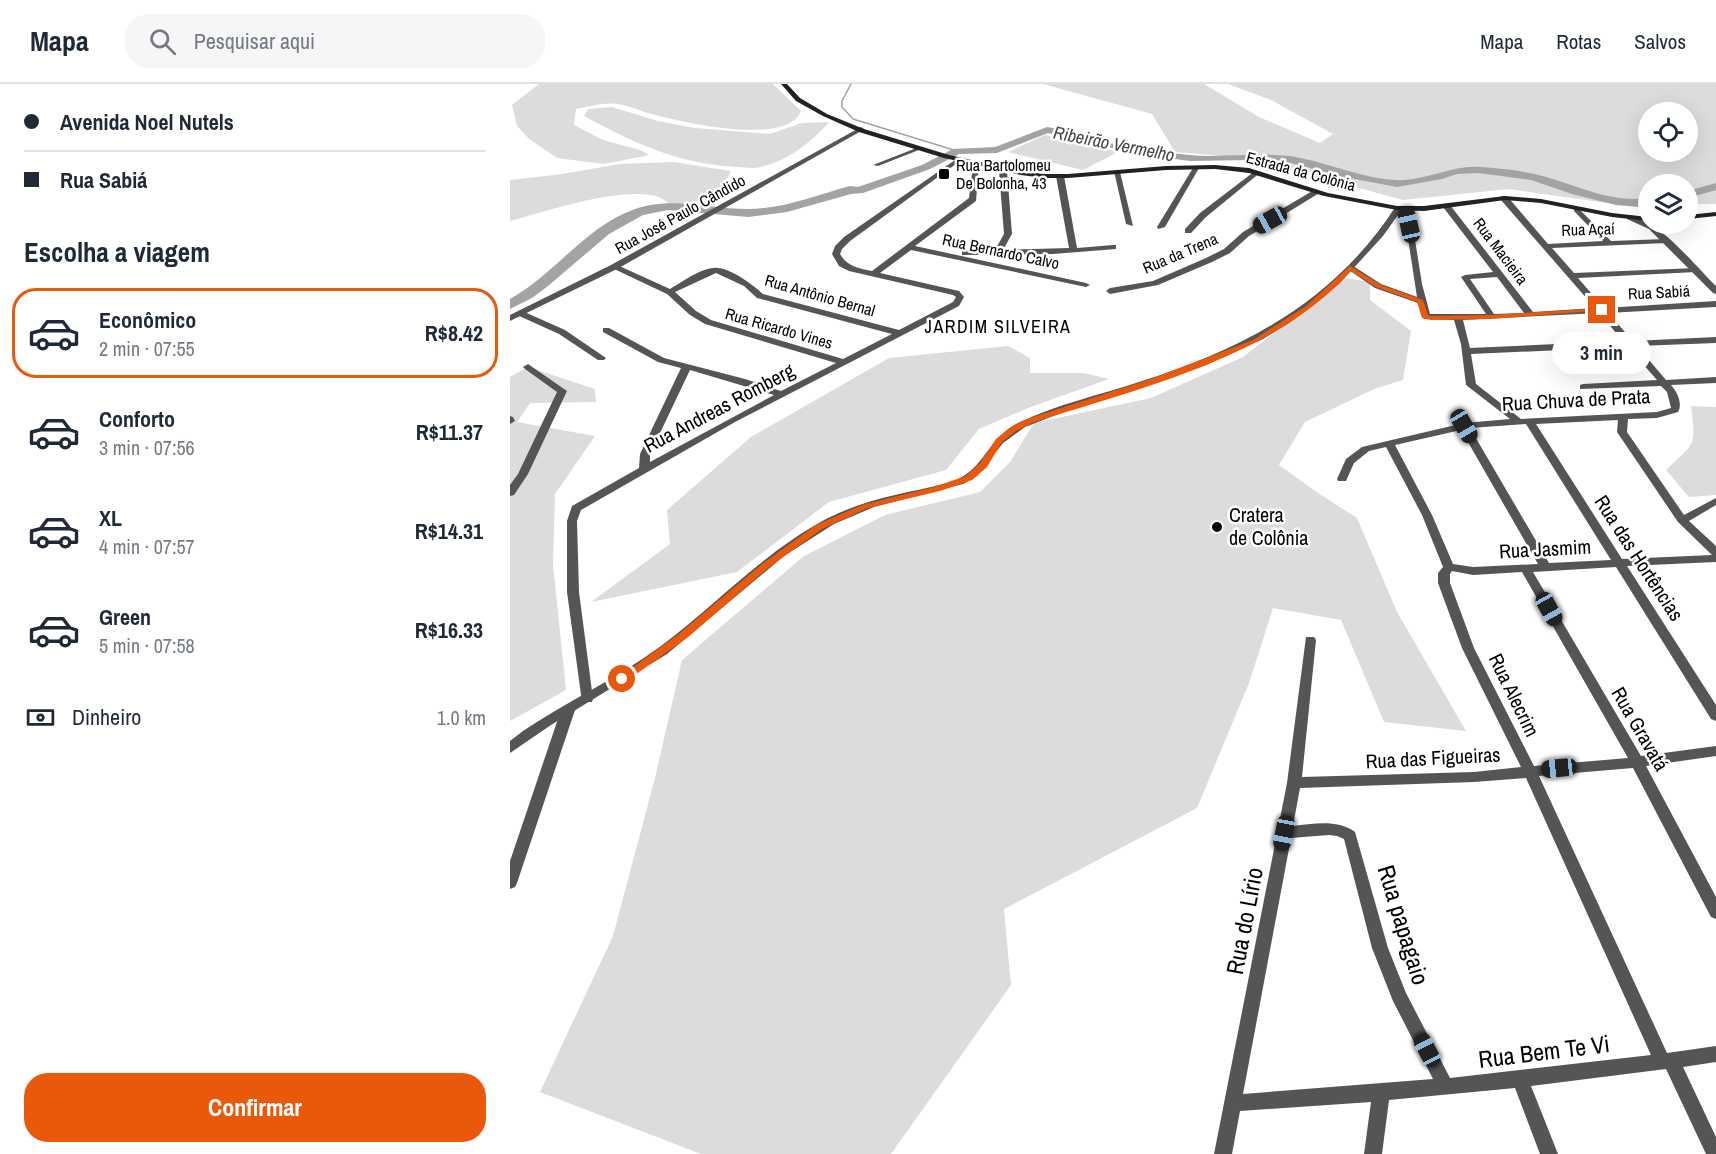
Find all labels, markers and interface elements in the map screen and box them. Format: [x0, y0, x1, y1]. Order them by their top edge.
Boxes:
search box [125, 14, 545, 68]
text: Mapa [30, 22, 89, 60]
icon: search [146, 25, 179, 58]
text: Pesquisar aqui [194, 26, 315, 56]
text: Mapa [1480, 27, 1523, 56]
text: Rotas [1556, 27, 1601, 56]
text: Salvos [1634, 27, 1686, 56]
map controls [1638, 102, 1698, 234]
button: locate [1638, 102, 1698, 162]
text: Avenida Noel Nutels [60, 107, 234, 137]
water label: Ribeirão Vermelho [1051, 120, 1177, 168]
street label: Estrada da Colônia [1244, 146, 1359, 196]
place label: Rua Bartolomeu De Bolonha, 43 [956, 154, 1051, 194]
text: Rua Sabiá [60, 165, 147, 195]
marker: Rua Bartolomeu De Bolonha, 43 [937, 167, 951, 181]
street label: Rua José Paulo Cândido [611, 169, 749, 259]
button: layers [1638, 174, 1698, 234]
car [1250, 203, 1290, 237]
car [1396, 205, 1422, 245]
street label: Rua Macieira [1469, 213, 1534, 290]
street label: Rua Açaí [1561, 217, 1615, 241]
street label: Rua da Trena [1139, 227, 1222, 279]
street label: Rua Bernardo Calvo [941, 228, 1061, 274]
text: Escolha a viagem [24, 234, 210, 270]
street label: Rua Antônio Bernal [762, 269, 878, 321]
street label: Rua Sabiá [1627, 279, 1691, 305]
route end [1588, 296, 1615, 323]
street label: Rua Ricardo Vines [723, 302, 835, 354]
text: Econômico [99, 305, 196, 335]
icon: car [27, 306, 81, 360]
district label: JARDIM SILVEIRA [925, 314, 1071, 339]
text: R$8.42 [425, 318, 483, 348]
callout: 3 min [1552, 331, 1652, 373]
text: 2 min · 07:55 [99, 335, 195, 362]
text: 3 min [1580, 339, 1623, 366]
street label: Rua Andreas Romberg [639, 356, 799, 459]
street label: Rua Chuva de Prata [1501, 382, 1651, 417]
text: Conforto [99, 404, 175, 434]
icon: car [27, 405, 81, 459]
car [1447, 406, 1481, 446]
text: R$11.37 [416, 417, 483, 447]
text: 3 min · 07:56 [99, 434, 195, 461]
street label: Rua das Hortências [1589, 490, 1690, 626]
place label: Cratera de Colônia [1229, 501, 1308, 551]
text: XL [99, 503, 122, 533]
icon: car [27, 504, 81, 558]
text: R$14.31 [415, 516, 483, 546]
marker: Cratera de Colônia [1210, 520, 1224, 534]
text: 4 min · 07:57 [99, 533, 195, 560]
street label: Rua Jasmim [1498, 533, 1592, 564]
car [1532, 589, 1566, 629]
text: Green [99, 602, 151, 632]
icon: car [27, 603, 81, 657]
text: R$16.33 [415, 615, 483, 645]
text: 5 min · 07:58 [99, 632, 195, 659]
street label: Rua Alecrim [1483, 649, 1546, 741]
route start [608, 665, 635, 692]
street label: Rua Gravatá [1605, 682, 1675, 776]
icon: cash [24, 701, 57, 734]
text: Dinheiro [72, 702, 141, 732]
text: 1.0 km [437, 704, 486, 731]
street label: Rua das Figueiras [1365, 740, 1501, 775]
car [1540, 757, 1578, 779]
car [1272, 814, 1296, 852]
street label: Rua papagaio [1371, 861, 1437, 989]
street label: Rua do Lírio [1218, 865, 1270, 977]
street label: Rua Bem Te Vi [1477, 1027, 1611, 1075]
car [1411, 1030, 1443, 1070]
button: Confirmar [24, 1073, 486, 1142]

